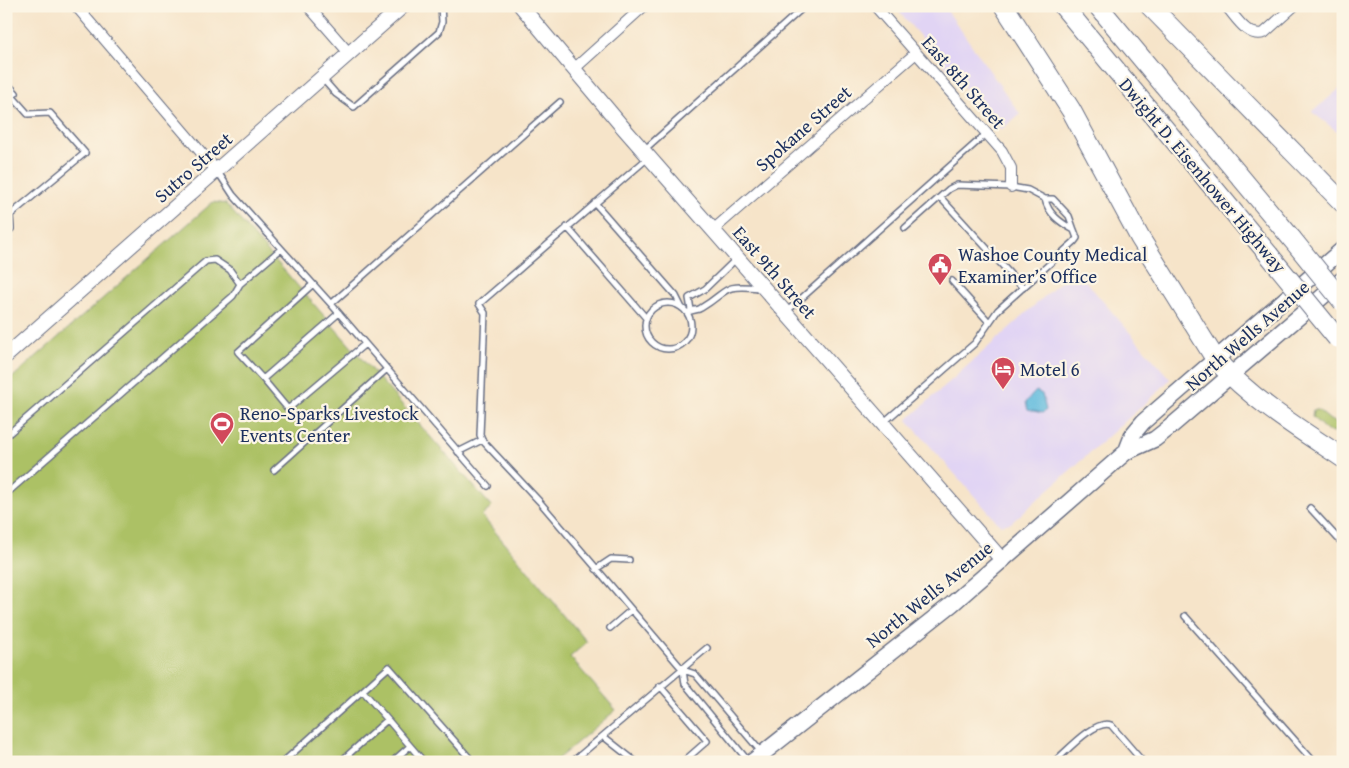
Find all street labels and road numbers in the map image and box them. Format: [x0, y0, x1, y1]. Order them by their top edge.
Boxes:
street label: East 8th Street [915, 29, 1013, 135]
street label: Dwight D. Eisenhower Highway [1113, 71, 1294, 279]
street label: Spokane Street [749, 78, 858, 178]
street label: Sutro Street [148, 125, 239, 209]
street label: East 9th Street [726, 219, 824, 325]
street label: North Wells Avenue [1179, 273, 1315, 397]
street label: North Wells Avenue [859, 534, 999, 654]

